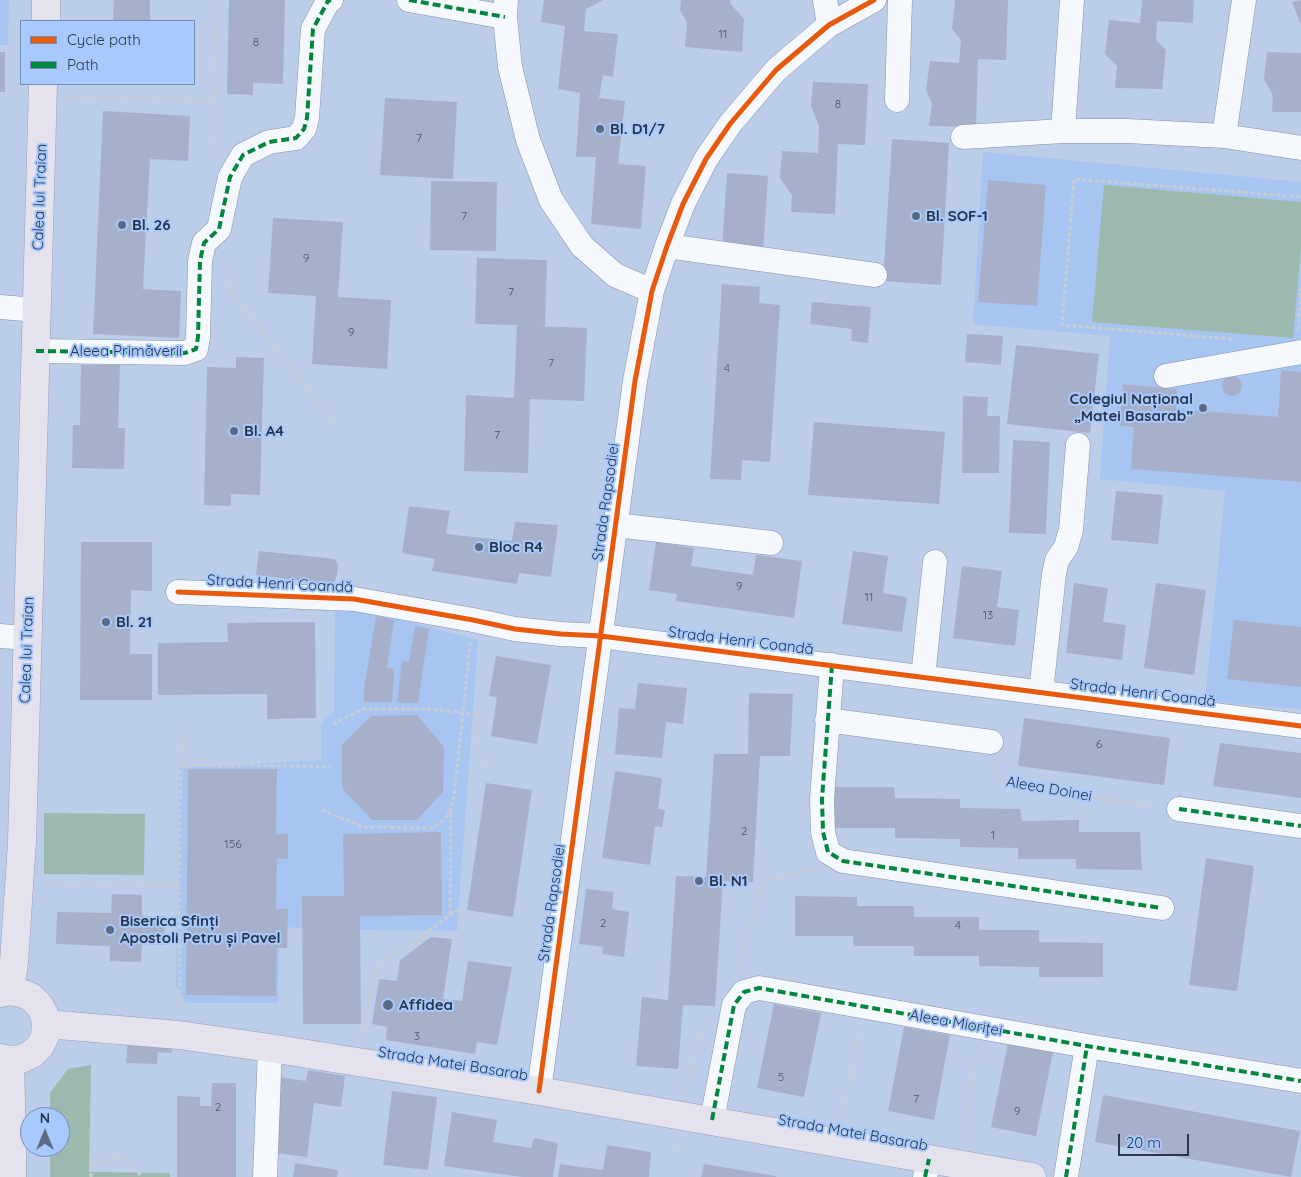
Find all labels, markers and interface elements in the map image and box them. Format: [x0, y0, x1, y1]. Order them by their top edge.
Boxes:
legend [20, 20, 195, 85]
house number: 11 [719, 27, 727, 41]
text: Cycle path [67, 30, 141, 49]
house number: 8 [253, 35, 259, 49]
text: Path [67, 55, 99, 74]
house number: 8 [835, 97, 841, 111]
place label: Bl. D1/7 [610, 120, 665, 138]
marker: Bl. D1/7 [594, 123, 606, 135]
house number: 7 [416, 131, 422, 145]
street label: Calea lui Traian [29, 143, 51, 251]
place label: Bl. SOF-1 [926, 207, 988, 225]
house number: 7 [461, 209, 467, 223]
marker: Bl. SOF-1 [910, 210, 922, 222]
place label: Bl. 26 [132, 216, 171, 234]
marker: Bl. 26 [116, 219, 128, 231]
house number: 9 [303, 251, 309, 265]
house number: 7 [508, 285, 514, 299]
house number: 9 [348, 325, 354, 339]
street label: Aleea Primăverii [70, 342, 182, 360]
house number: 7 [548, 356, 554, 370]
house number: 4 [724, 361, 730, 375]
place label: Colegiul Național „Matei Basarab” [1070, 390, 1193, 425]
marker: Colegiul Național „Matei Basarab” [1197, 402, 1209, 414]
place label: Bl. A4 [244, 422, 284, 440]
marker: Bl. A4 [228, 425, 240, 437]
house number: 7 [494, 428, 500, 442]
street label: Strada Rapsodiei [589, 442, 623, 562]
place label: Bloc R4 [489, 538, 543, 556]
marker: Bloc R4 [473, 541, 485, 553]
street label: Strada Henri Coandă [206, 571, 354, 597]
house number: 9 [736, 579, 742, 593]
house number: 11 [865, 590, 873, 604]
street label: Calea lui Traian [16, 596, 38, 704]
house number: 13 [983, 608, 993, 622]
place label: Bl. 21 [116, 613, 152, 631]
marker: Bl. 21 [100, 616, 112, 628]
street label: Strada Henri Coandă [667, 623, 815, 659]
street label: Strada Henri Coandă [1069, 675, 1217, 711]
house number: 6 [1096, 737, 1102, 751]
street label: Aleea Doinei [1005, 773, 1093, 805]
house number: 2 [741, 824, 747, 838]
house number: 1 [991, 828, 995, 842]
house number: 156 [224, 837, 242, 851]
street label: Strada Rapsodiei [535, 843, 569, 963]
place label: Bl. N1 [709, 872, 748, 890]
marker: Bl. N1 [693, 875, 705, 887]
place label: Biserica Sfinți Apostoli Petru și Pavel [120, 912, 281, 947]
house number: 2 [600, 916, 606, 930]
house number: 4 [955, 918, 961, 932]
marker: Biserica Sfinți Apostoli Petru și Pavel [104, 924, 116, 936]
place label: Affidea [399, 996, 453, 1014]
marker: Affidea [381, 998, 395, 1012]
street label: Aleea Mioriței [908, 1006, 1004, 1040]
house number: 3 [414, 1029, 420, 1043]
street label: Strada Matei Basarab [377, 1043, 529, 1085]
house number: 5 [778, 1070, 784, 1084]
house number: 7 [913, 1092, 919, 1106]
house number: 2 [215, 1100, 221, 1114]
house number: 9 [1014, 1104, 1020, 1118]
north arrow [20, 1107, 70, 1157]
text: N [40, 1109, 50, 1127]
street label: Strada Matei Basarab [777, 1111, 929, 1155]
scale bar [1121, 1124, 1192, 1156]
text: 20 m [1126, 1133, 1161, 1152]

